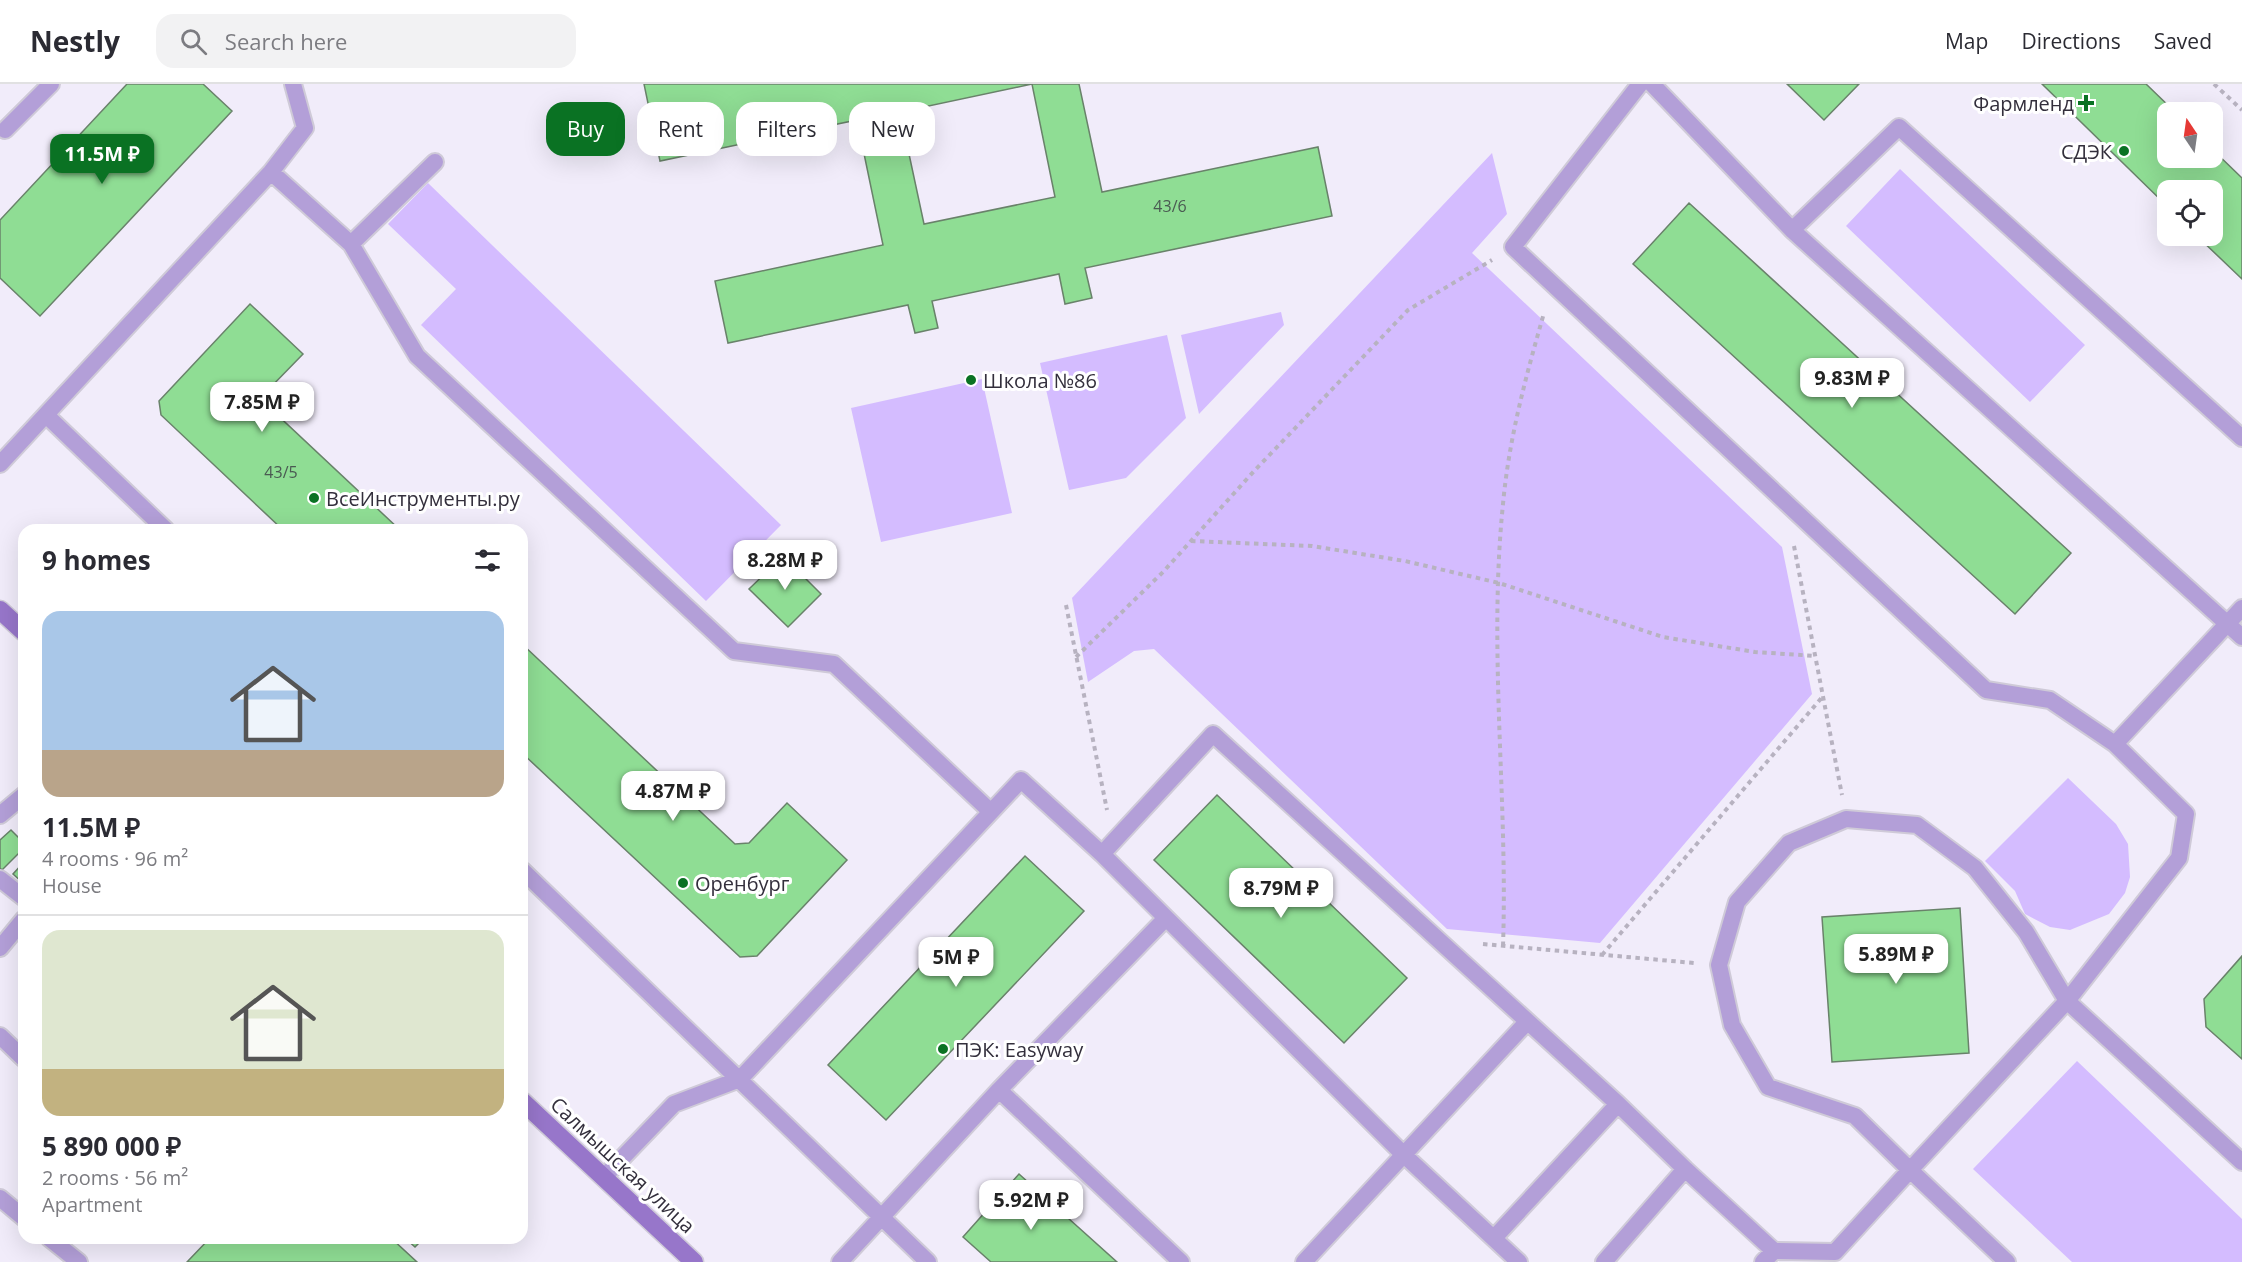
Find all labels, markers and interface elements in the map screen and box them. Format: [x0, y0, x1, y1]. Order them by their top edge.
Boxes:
search box [156, 14, 576, 68]
text: Nestly [30, 22, 120, 60]
icon: search [177, 25, 210, 58]
text: Search here [225, 26, 347, 56]
text: Map [1945, 27, 1988, 55]
text: Directions [2021, 27, 2121, 55]
text: Saved [2154, 27, 2212, 55]
place label: Фармленд [1973, 90, 2075, 117]
marker: Фармленд [2079, 96, 2093, 110]
chip: Buy [546, 102, 625, 156]
chip: Rent [637, 102, 724, 156]
chip: Filters [736, 102, 837, 156]
chip: New [849, 102, 935, 156]
north arrow [2157, 102, 2223, 168]
map controls [2157, 102, 2223, 246]
pin: 11.5M ₽ [47, 134, 157, 185]
place label: СДЭК [2061, 138, 2113, 165]
text: 11.5M ₽ [64, 140, 140, 167]
marker: СДЭК [2117, 144, 2131, 158]
button: locate [2157, 180, 2223, 246]
house number: 43/6 [1153, 195, 1187, 217]
pin: 9.83M ₽ [1797, 358, 1907, 409]
text: 9.83M ₽ [1814, 364, 1890, 391]
place label: Школа №86 [983, 367, 1097, 394]
marker: Школа №86 [964, 373, 978, 387]
pin: 7.85M ₽ [207, 382, 317, 433]
text: 7.85M ₽ [224, 388, 300, 415]
house number: 43/5 [264, 461, 298, 483]
place label: ВсеИнструменты.ру [326, 485, 521, 512]
marker: ВсеИнструменты.ру [307, 491, 321, 505]
pin: 8.28M ₽ [730, 540, 840, 591]
text: 9 homes [42, 542, 151, 578]
icon: filters [471, 544, 504, 577]
text: 8.28M ₽ [747, 546, 823, 573]
icon: home [219, 650, 327, 758]
pin: 4.87M ₽ [618, 771, 728, 822]
text: 4.87M ₽ [635, 777, 711, 804]
text: 11.5M ₽ [42, 809, 140, 845]
text: 4 rooms · 96 m² [42, 845, 188, 872]
pin: 8.79M ₽ [1226, 868, 1336, 919]
place label: Оренбург [695, 870, 790, 897]
text: House [42, 872, 102, 899]
text: 8.79M ₽ [1243, 874, 1319, 901]
marker: Оренбург [676, 876, 690, 890]
pin: 5.89M ₽ [1841, 934, 1951, 985]
pin: 5M ₽ [920, 937, 992, 988]
text: 5.89M ₽ [1858, 940, 1934, 967]
text: 5M ₽ [932, 943, 980, 970]
icon: home [219, 969, 327, 1077]
place label: ПЭК: Easyway [955, 1036, 1084, 1063]
marker: ПЭК: Easyway [936, 1042, 950, 1056]
street label: Салмышская улица [545, 1091, 701, 1239]
text: 5 890 000 ₽ [42, 1128, 181, 1164]
text: 2 rooms · 56 m² [42, 1164, 188, 1191]
pin: 5.92M ₽ [976, 1180, 1086, 1231]
text: 5.92M ₽ [993, 1186, 1069, 1213]
text: Apartment [42, 1191, 142, 1218]

